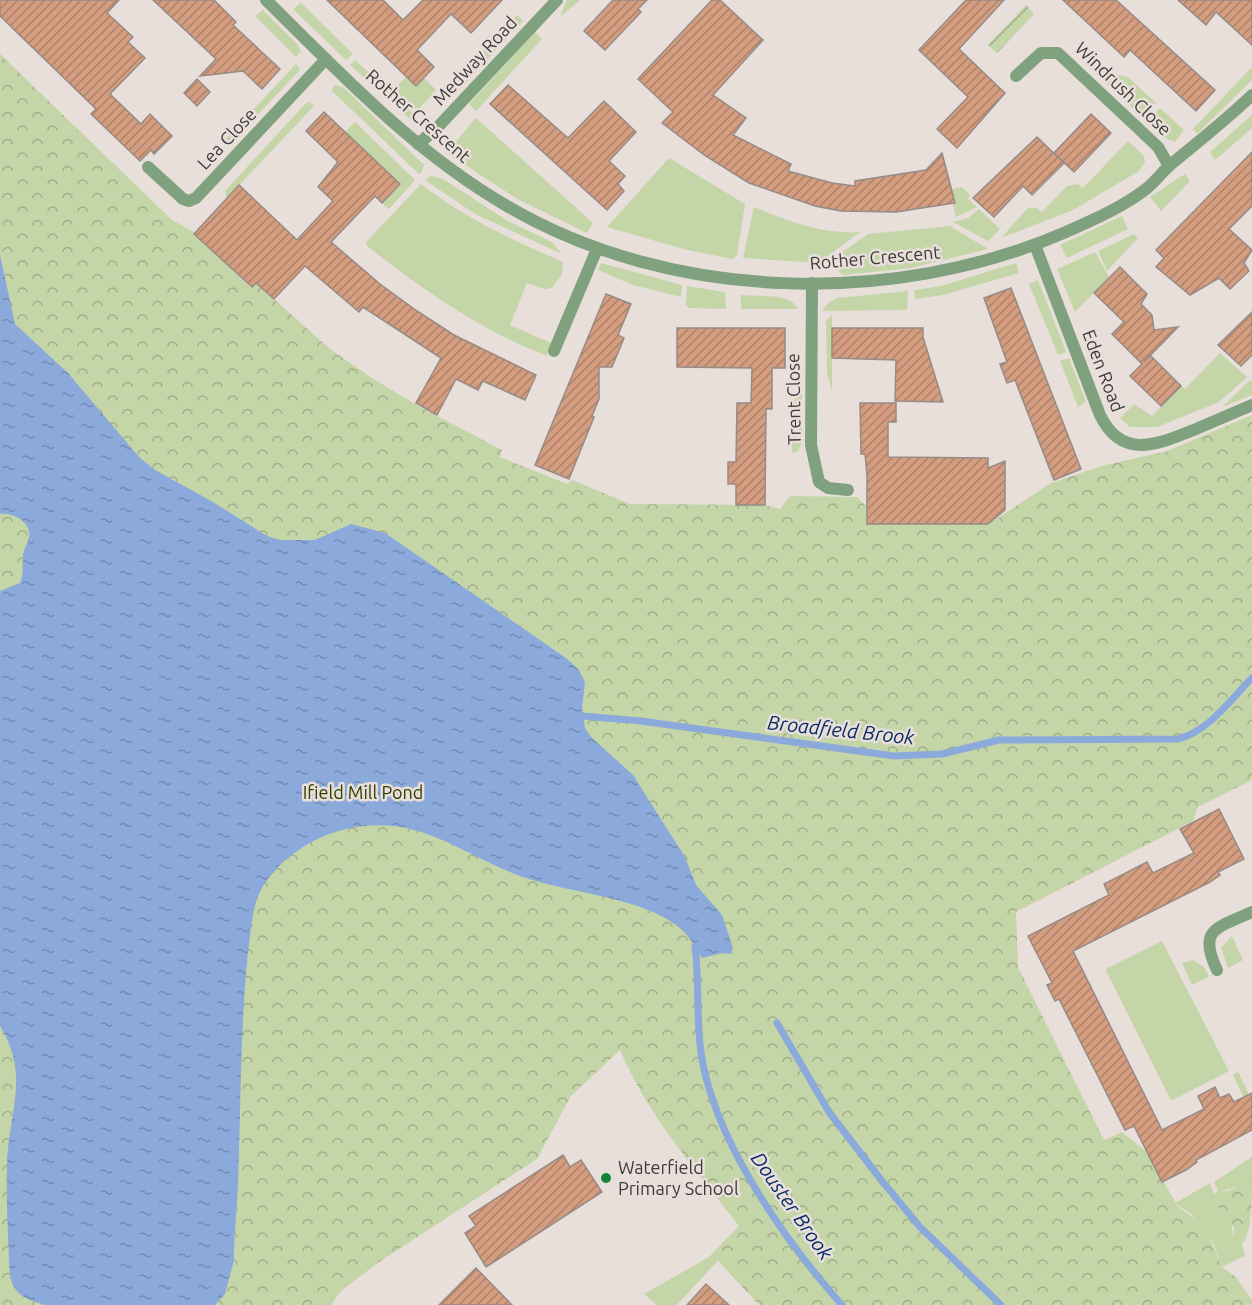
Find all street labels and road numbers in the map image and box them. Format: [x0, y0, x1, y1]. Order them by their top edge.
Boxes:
street label: Medway Road [428, 12, 520, 109]
street label: Windrush Close [1072, 37, 1176, 139]
street label: Rother Crescent [363, 65, 475, 166]
street label: Lea Close [193, 104, 260, 173]
street label: Rother Crescent [809, 241, 941, 273]
street label: Eden Road [1079, 327, 1129, 415]
street label: Trent Close [782, 353, 804, 445]

